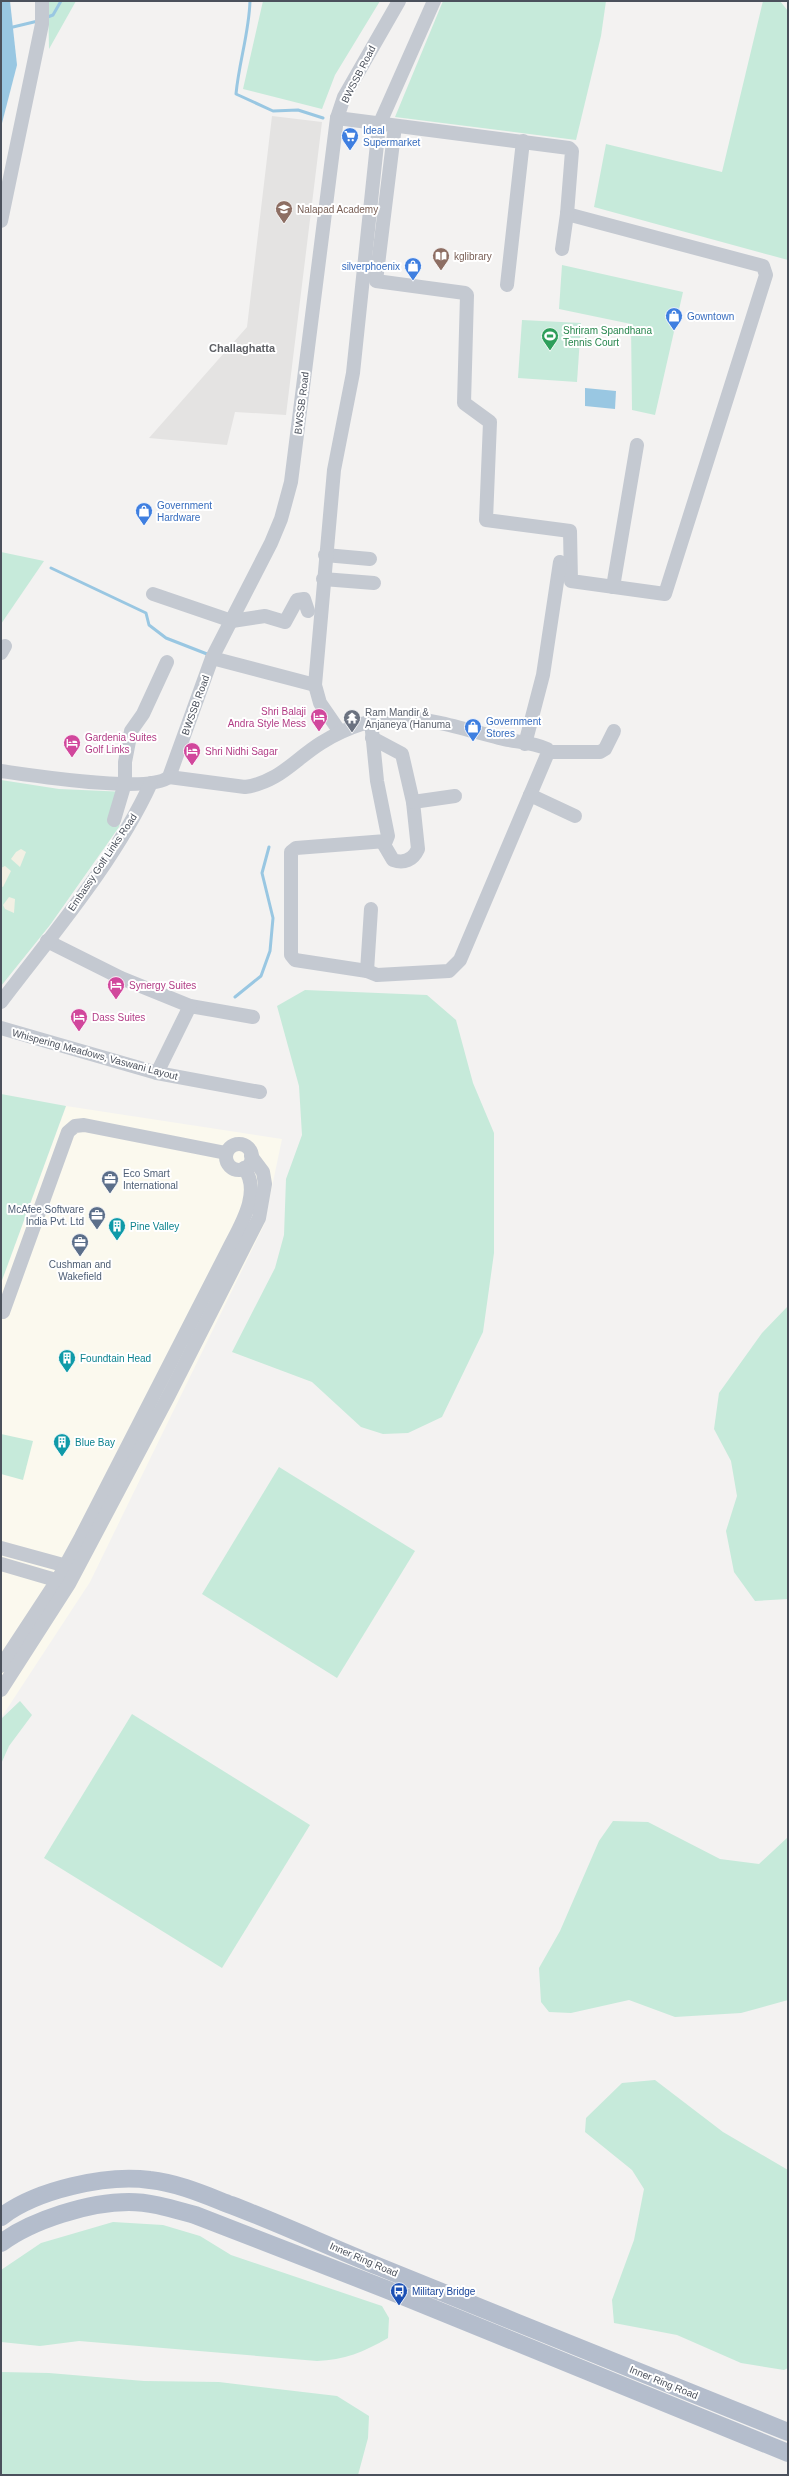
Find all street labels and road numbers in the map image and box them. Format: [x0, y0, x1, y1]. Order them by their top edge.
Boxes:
street label: BWSSB Road [339, 44, 378, 105]
street label: BWSSB Road [292, 371, 311, 435]
street label: BWSSB Road [180, 674, 211, 737]
street label: Embassy Golf Links Road [66, 812, 139, 913]
street label: Whispering Meadows, Vaswani Layout [11, 1027, 179, 1082]
street label: Inner Ring Road [328, 2240, 399, 2279]
street label: Inner Ring Road [628, 2364, 700, 2401]

